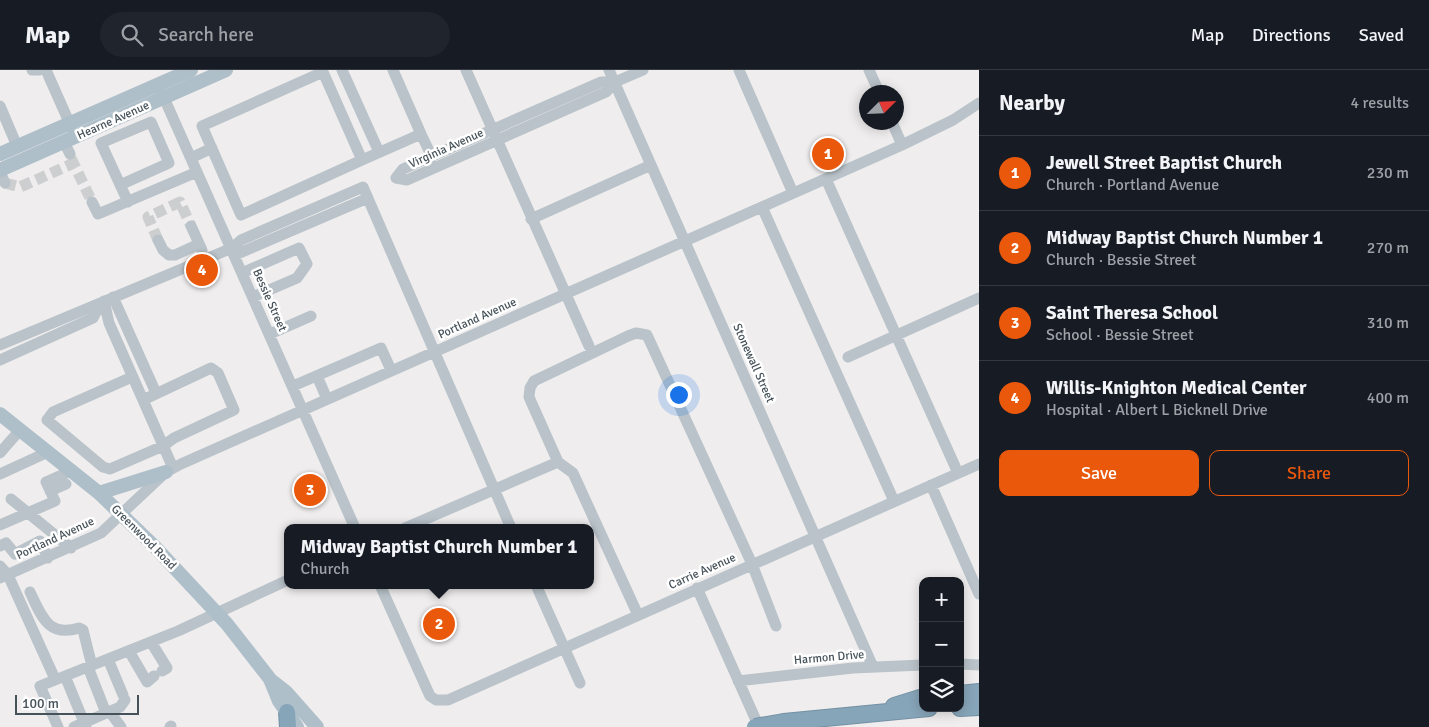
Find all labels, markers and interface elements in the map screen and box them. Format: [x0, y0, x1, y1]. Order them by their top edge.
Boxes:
search box [100, 12, 450, 57]
text: Map [25, 20, 70, 50]
icon: search [118, 21, 146, 49]
text: Search here [158, 23, 254, 47]
text: Map [1191, 24, 1224, 46]
text: Directions [1252, 24, 1331, 46]
text: Saved [1359, 24, 1404, 46]
north arrow [859, 85, 904, 130]
text: Nearby [999, 90, 1065, 116]
text: 4 results [1350, 93, 1409, 113]
street label: Hearne Avenue [75, 98, 152, 143]
street label: Virginia Avenue [407, 125, 486, 172]
pin: 1 [812, 135, 844, 173]
text: Jewell Street Baptist Church [1046, 151, 1282, 175]
text: 1 [1011, 163, 1019, 183]
text: 230 m [1367, 163, 1409, 183]
text: Church · Portland Avenue [1046, 175, 1219, 195]
text: Midway Baptist Church Number 1 [1046, 226, 1323, 250]
text: 2 [1011, 238, 1019, 258]
text: 270 m [1367, 238, 1409, 258]
text: Church · Bessie Street [1046, 250, 1196, 270]
pin: 4 [186, 251, 218, 289]
street label: Bessie Street [249, 267, 290, 334]
street label: Portland Avenue [436, 294, 519, 342]
text: Saint Theresa School [1046, 301, 1218, 325]
text: 3 [1011, 313, 1019, 333]
text: 310 m [1367, 313, 1409, 333]
street label: Stonewall Street [729, 321, 778, 405]
text: School · Bessie Street [1046, 325, 1194, 345]
text: Willis-Knighton Medical Center [1046, 376, 1307, 400]
your location [666, 382, 692, 408]
text: 4 [1011, 388, 1019, 408]
text: 400 m [1367, 388, 1409, 408]
text: Hospital · Albert L Bicknell Drive [1046, 400, 1268, 420]
button: Save [999, 450, 1199, 496]
button: Share [1209, 450, 1409, 496]
pin: 3 [294, 471, 326, 509]
street label: Greenwood Road [108, 502, 179, 573]
street label: Portland Avenue [14, 514, 97, 563]
popup [284, 524, 594, 589]
text: Midway Baptist Church Number 1 [301, 535, 577, 559]
street label: Carrie Avenue [666, 550, 738, 593]
text: Church [301, 559, 349, 579]
map controls [919, 577, 964, 712]
button: + [919, 577, 964, 622]
pin: 2 [423, 605, 455, 643]
button: − [919, 622, 964, 667]
street label: Harmon Drive [793, 647, 865, 668]
button: layers [919, 667, 964, 712]
scale bar [15, 692, 139, 715]
text: 100 m [22, 695, 59, 712]

